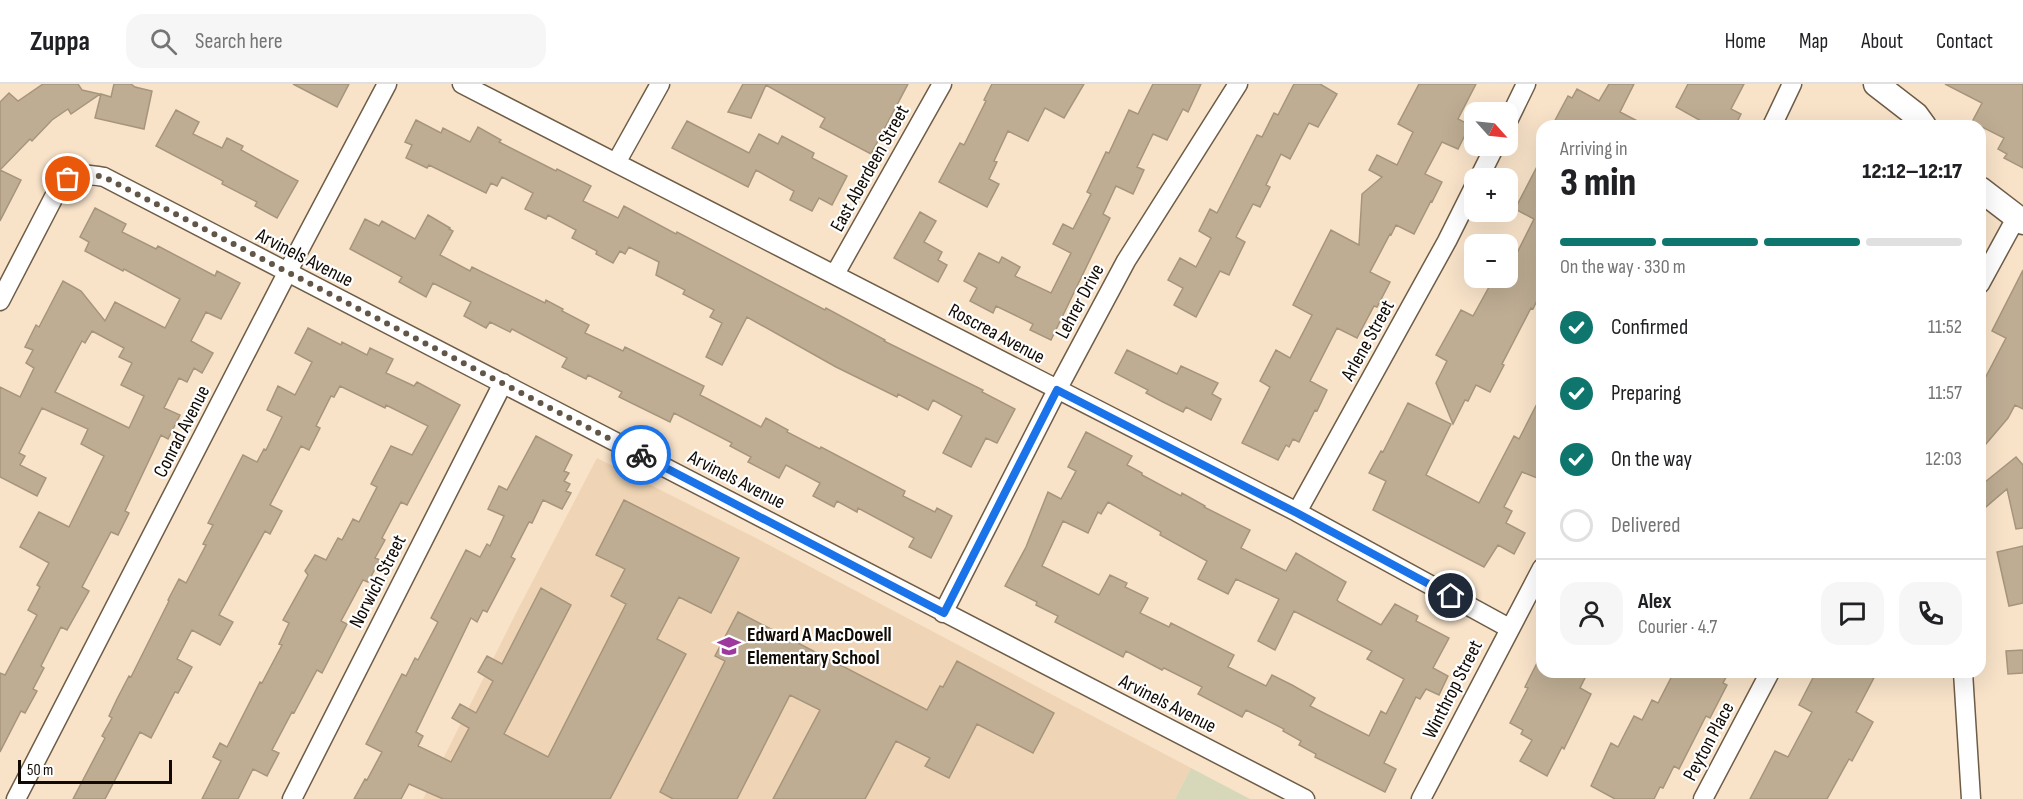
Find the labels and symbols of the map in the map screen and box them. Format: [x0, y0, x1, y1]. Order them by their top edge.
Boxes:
street label: East Aberdeen Street [825, 101, 915, 236]
north arrow [1464, 102, 1518, 156]
pin [42, 153, 93, 204]
street label: Arvinels Avenue [251, 223, 357, 293]
street label: Lehrer Drive [1050, 260, 1110, 343]
street label: Arlene Street [1335, 296, 1400, 386]
street label: Roscrea Avenue [944, 299, 1049, 369]
street label: Conrad Avenue [149, 381, 215, 481]
courier [611, 425, 671, 485]
street label: Arvinels Avenue [683, 445, 789, 515]
street label: Norwich Street [344, 531, 412, 632]
pin [1425, 570, 1476, 621]
place label: Edward A MacDowell Elementary School [747, 623, 892, 670]
school or university icon: Edward A MacDowell Elementary School [716, 633, 742, 659]
street label: Winthrop Street [1418, 636, 1488, 743]
street label: Arvinels Avenue [1114, 669, 1220, 739]
street label: Peyton Place [1678, 698, 1740, 785]
scale bar [18, 757, 172, 784]

